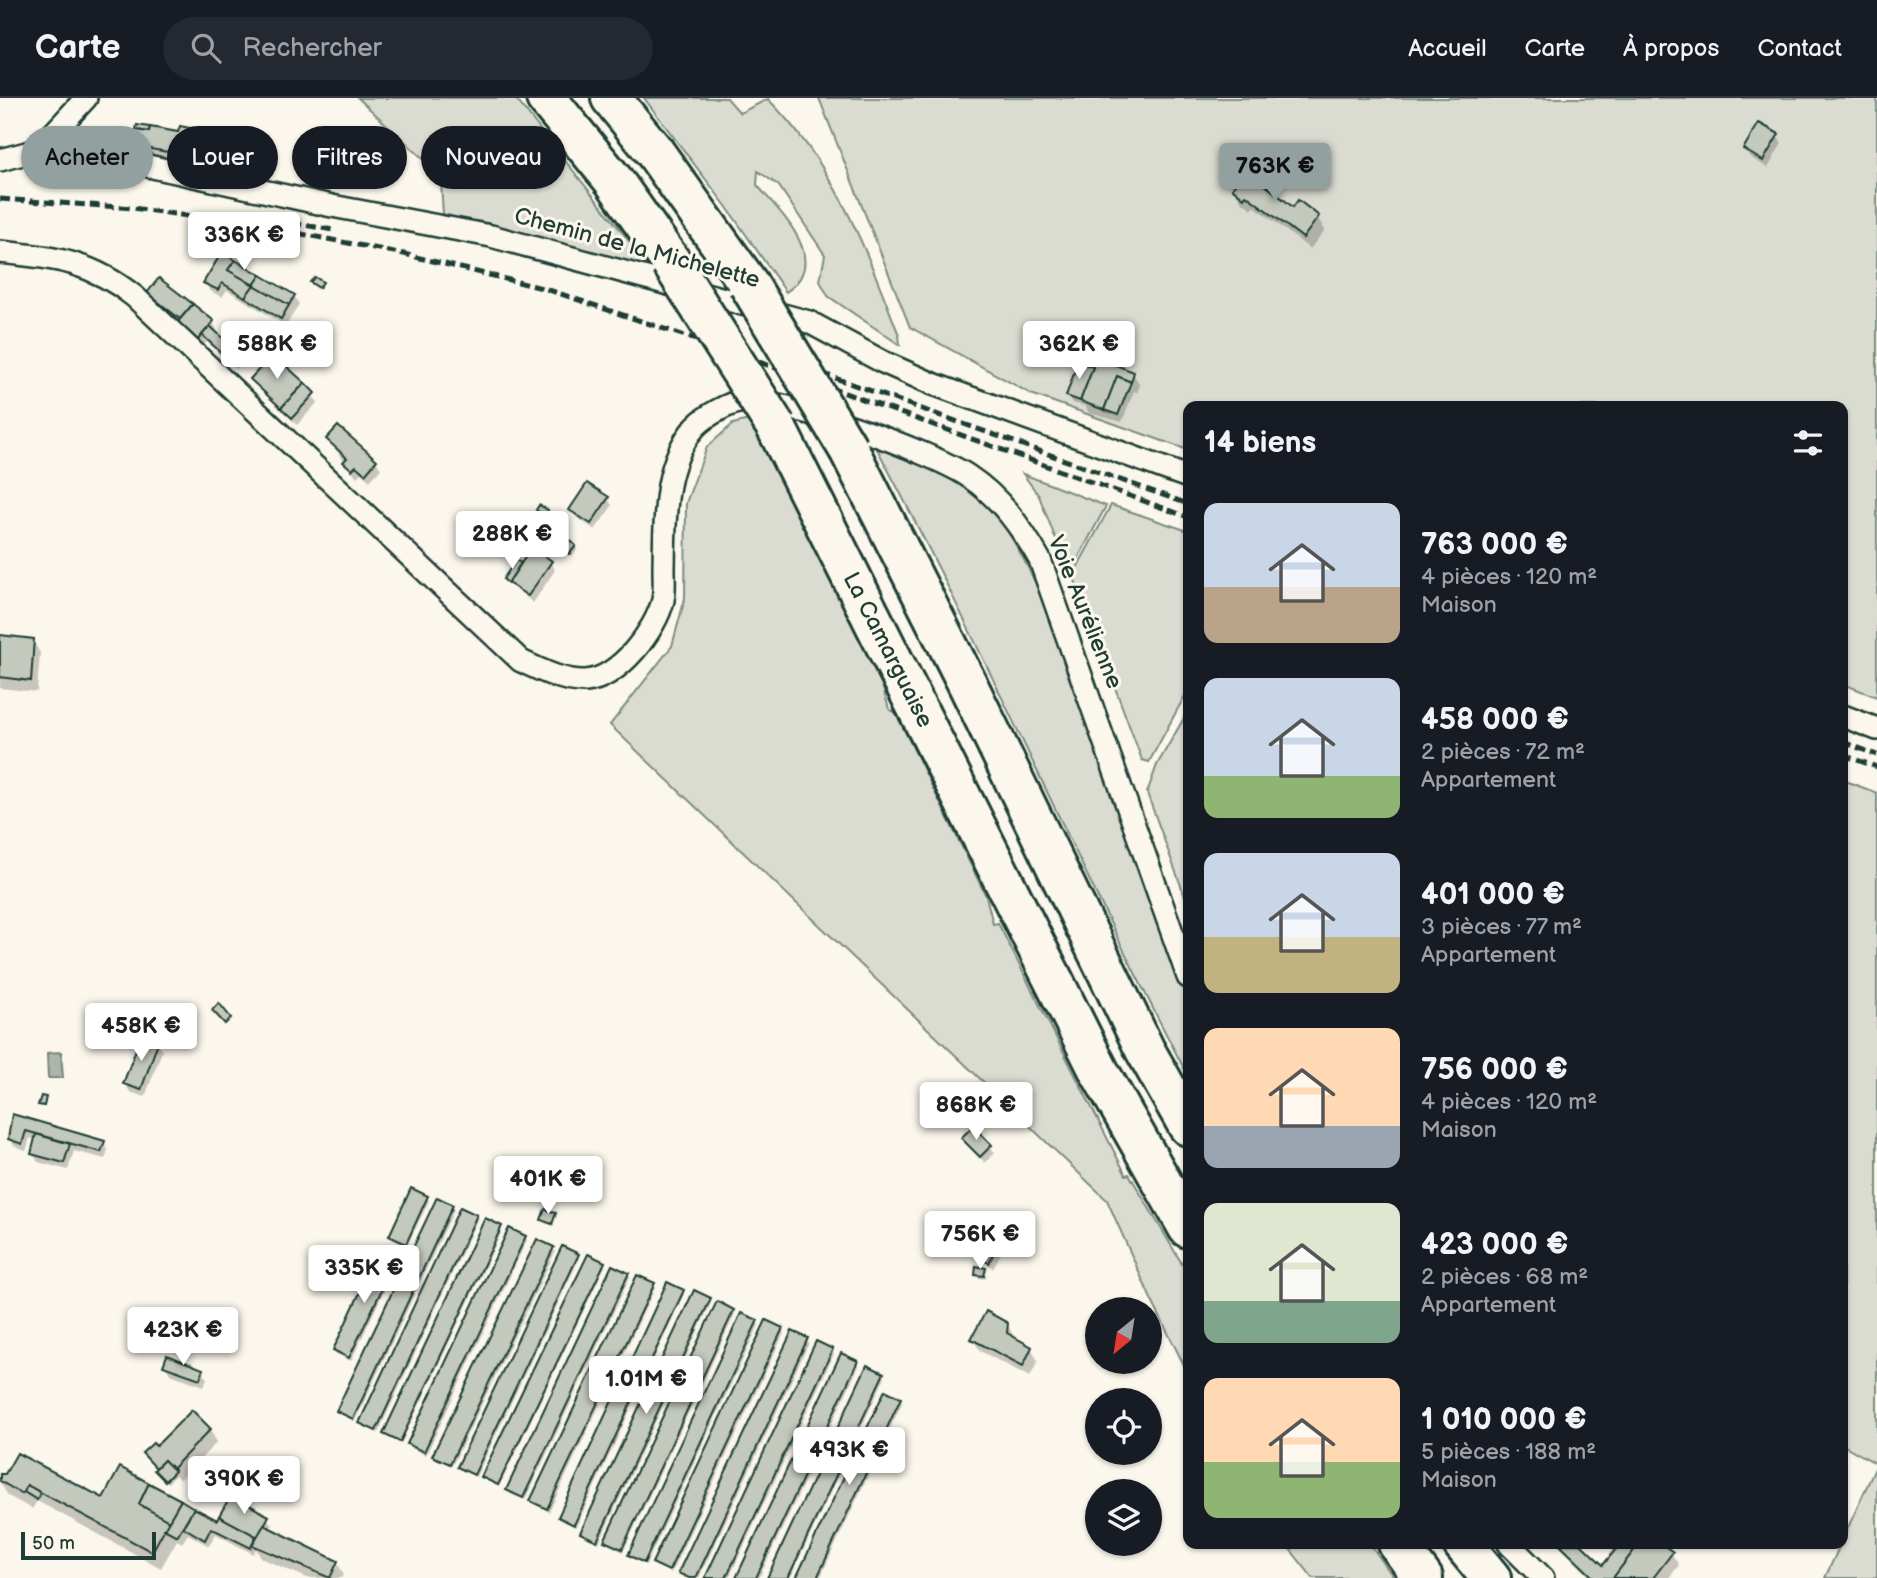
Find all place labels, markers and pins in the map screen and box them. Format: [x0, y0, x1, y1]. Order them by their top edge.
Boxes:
pin: 763K € [1218, 144, 1332, 203]
pin: 336K € [187, 212, 301, 272]
pin: 588K € [220, 322, 334, 381]
pin: 362K € [1022, 322, 1136, 381]
pin: 288K € [455, 512, 569, 571]
pin: 458K € [84, 1004, 198, 1063]
pin: 868K € [919, 1082, 1033, 1142]
pin: 401K € [491, 1156, 605, 1216]
pin: 756K € [923, 1212, 1037, 1271]
pin: 335K € [307, 1246, 421, 1305]
pin: 423K € [126, 1308, 240, 1367]
pin: 1.01M € [581, 1356, 711, 1416]
pin: 493K € [792, 1428, 906, 1487]
pin: 390K € [187, 1456, 301, 1516]

